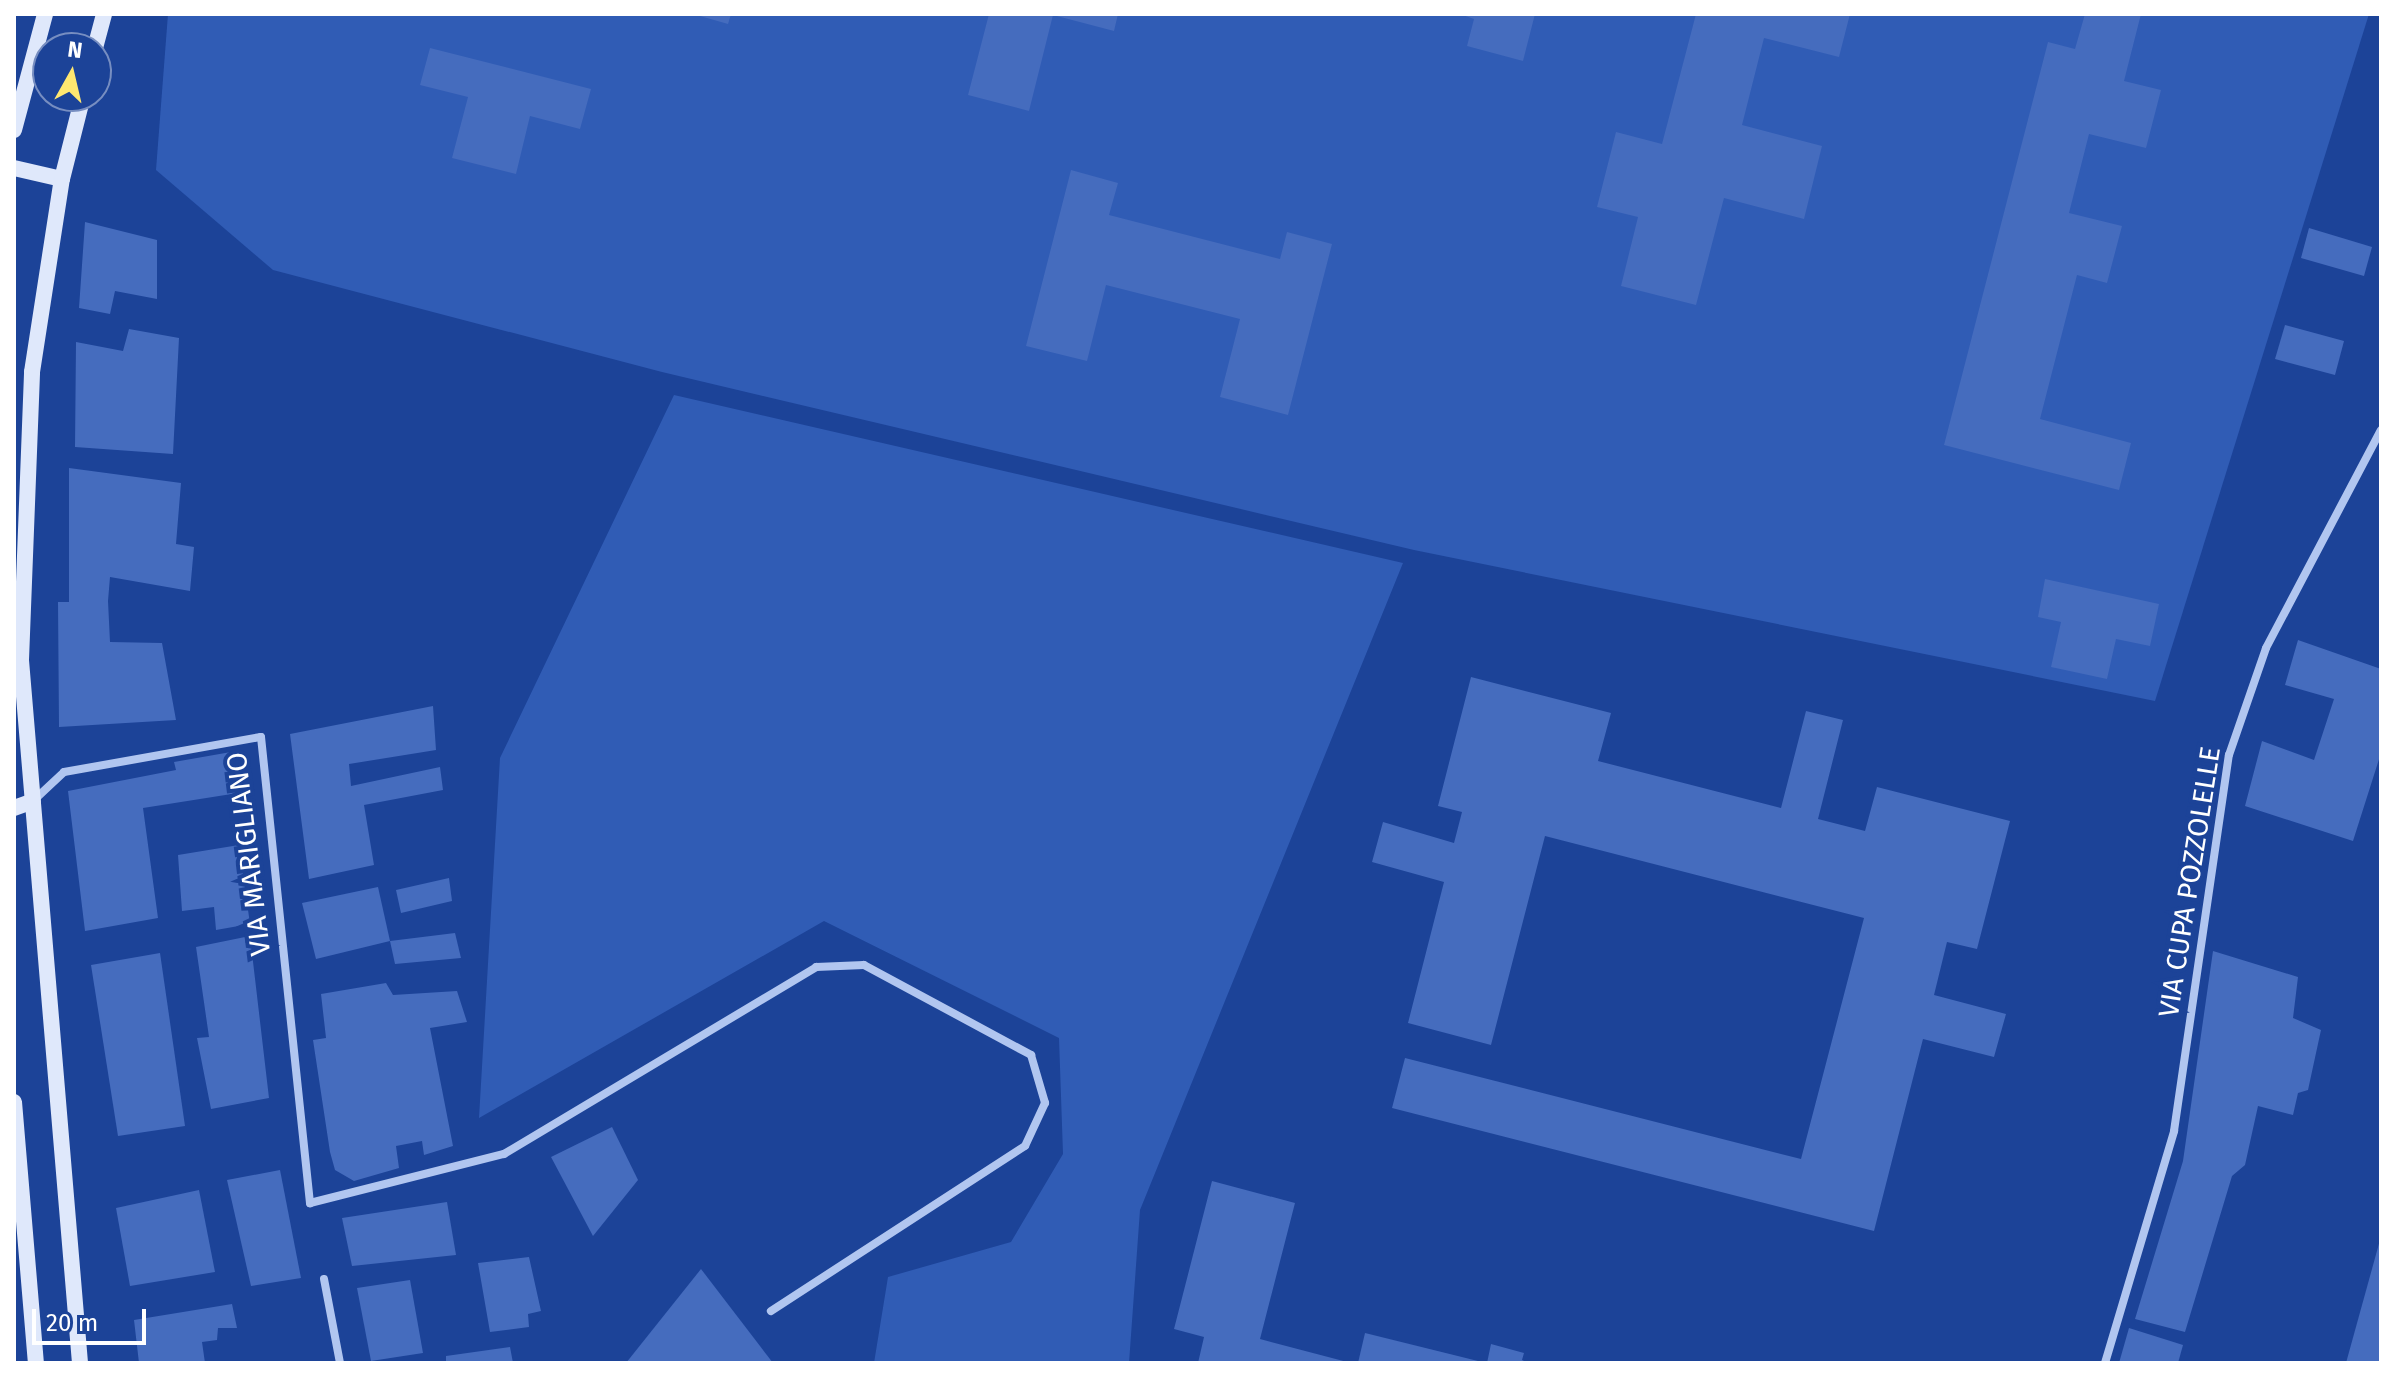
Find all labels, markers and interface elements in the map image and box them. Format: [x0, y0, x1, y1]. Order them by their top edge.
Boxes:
north arrow [32, 32, 112, 112]
text: N [66, 35, 84, 64]
street label: VIA CUPA POZZOLELLE [2152, 744, 2228, 1020]
street label: VIA MARIGLIANO [220, 750, 278, 958]
scale bar [36, 1293, 150, 1343]
text: 20 m [46, 1309, 98, 1337]

